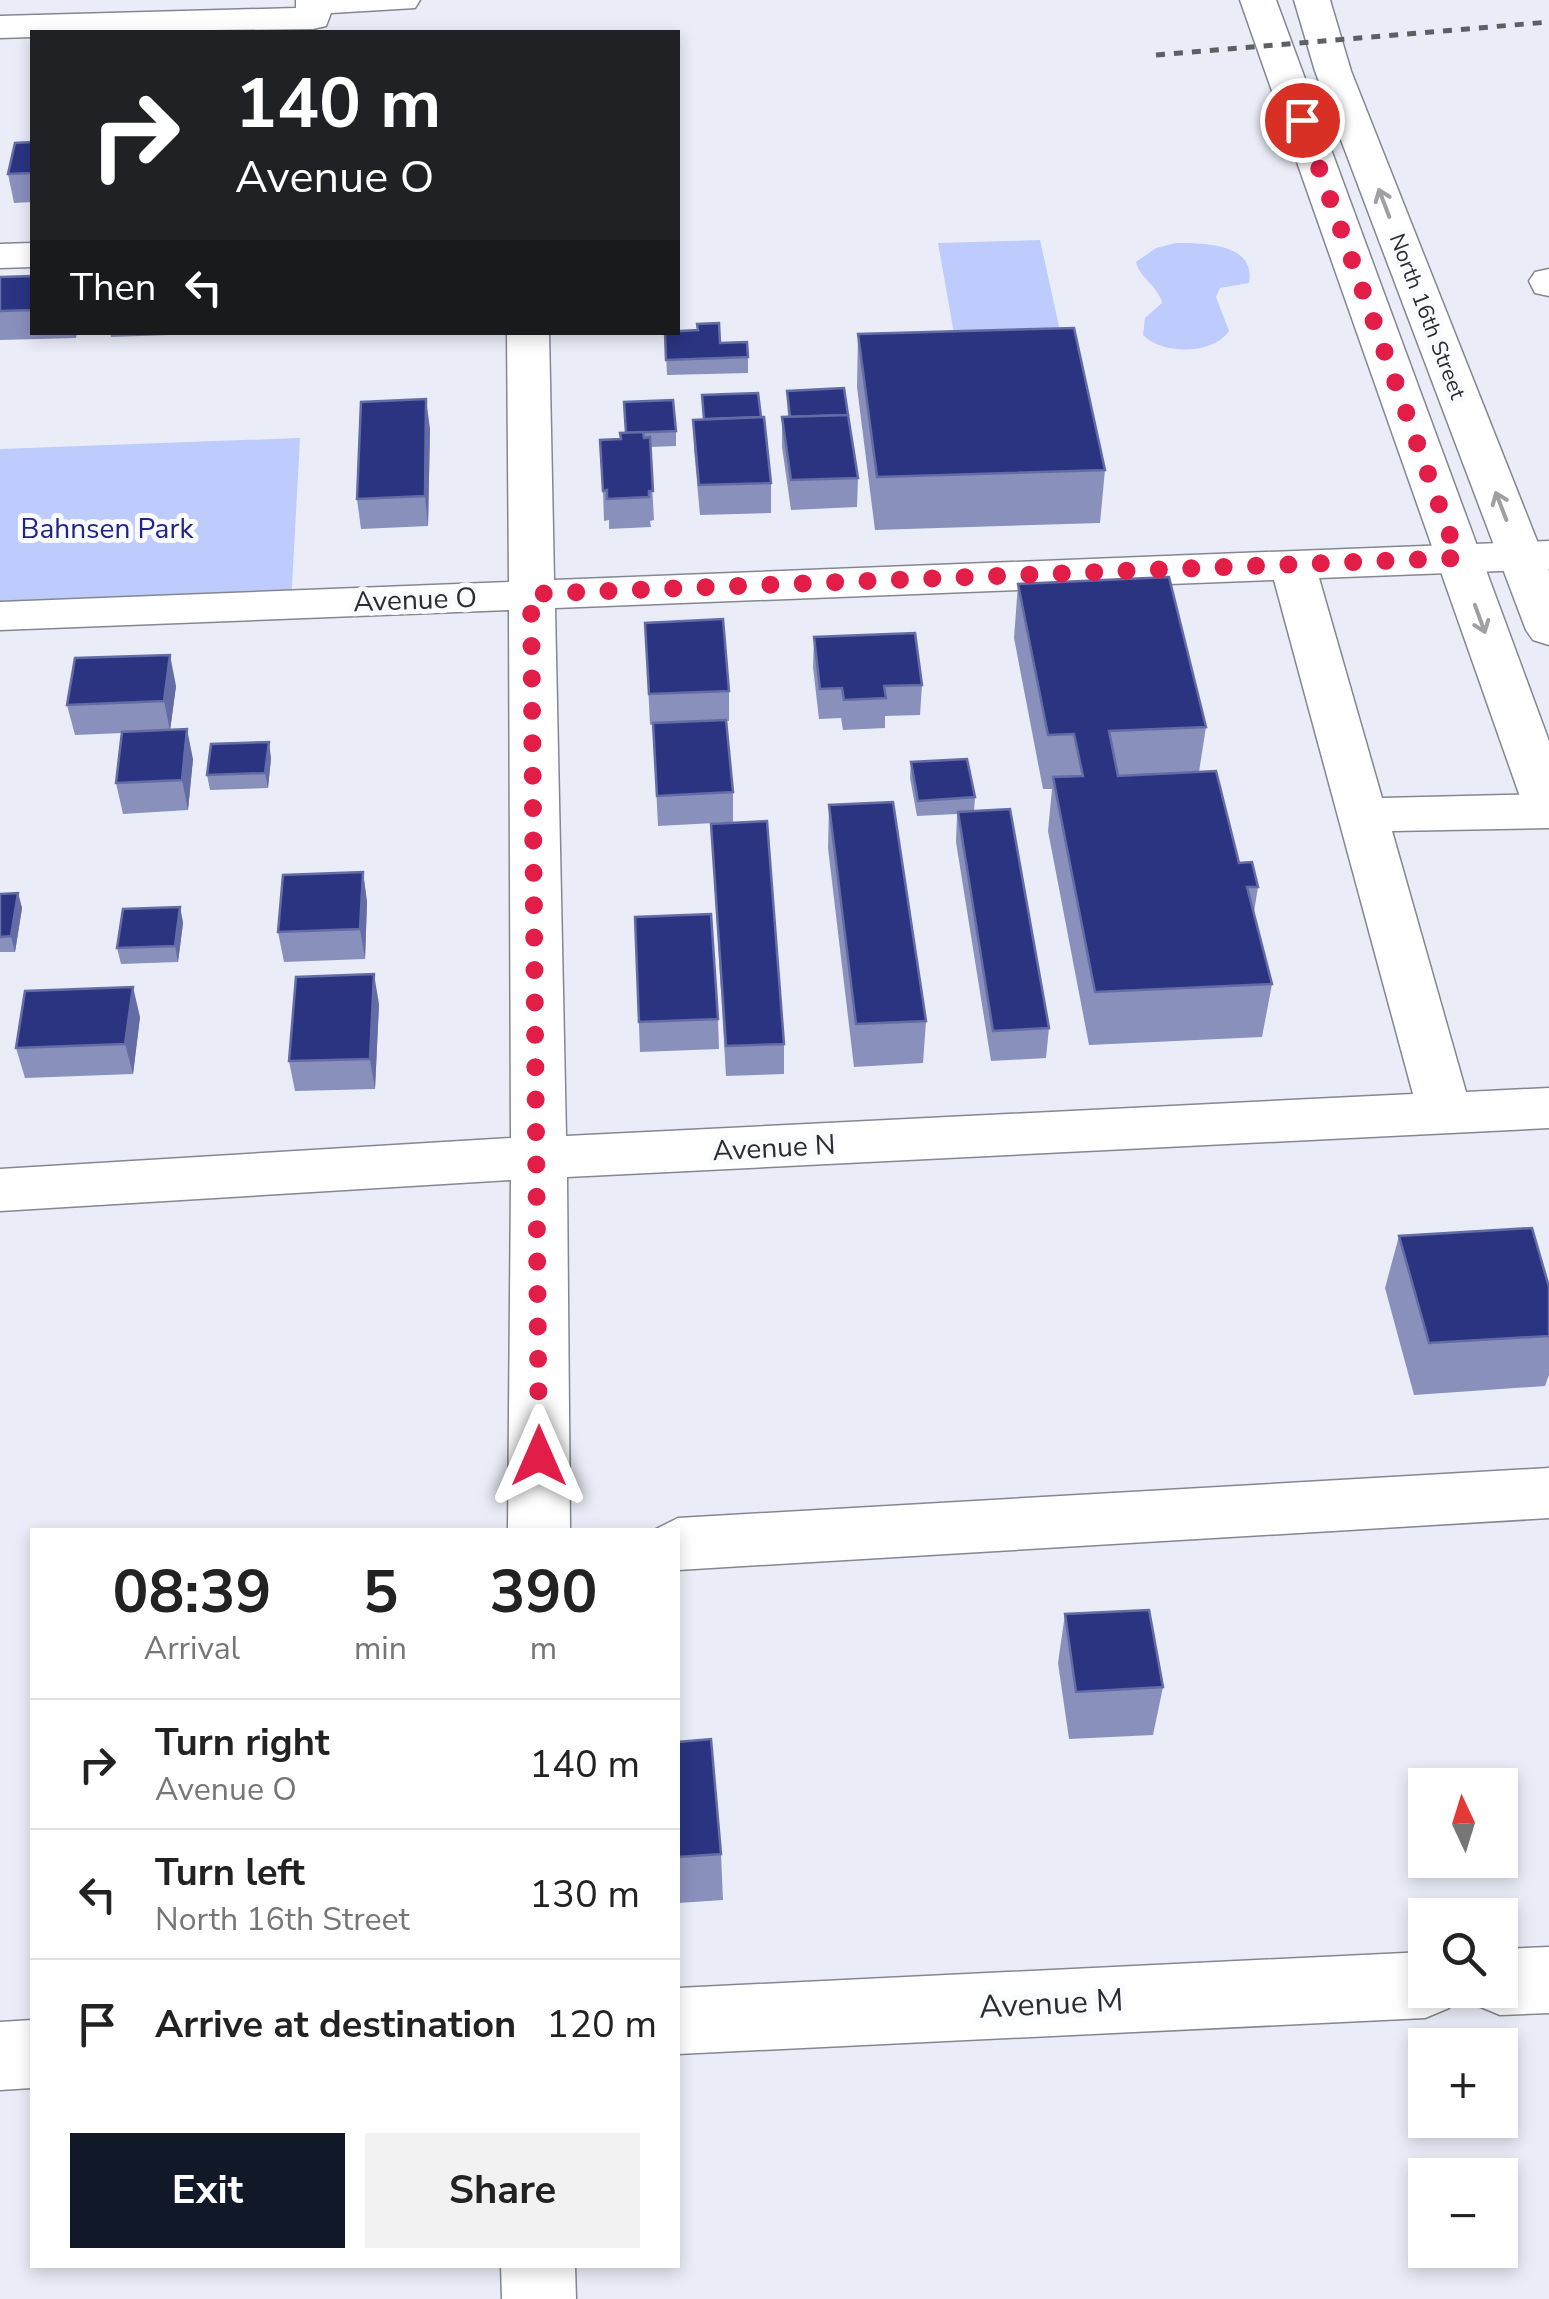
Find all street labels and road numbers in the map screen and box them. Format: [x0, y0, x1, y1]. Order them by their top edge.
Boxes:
street label: North 16th Street [1382, 229, 1473, 404]
street label: Avenue O [352, 579, 478, 621]
street label: Avenue N [712, 1126, 837, 1170]
street label: Avenue M [978, 1978, 1124, 2029]

